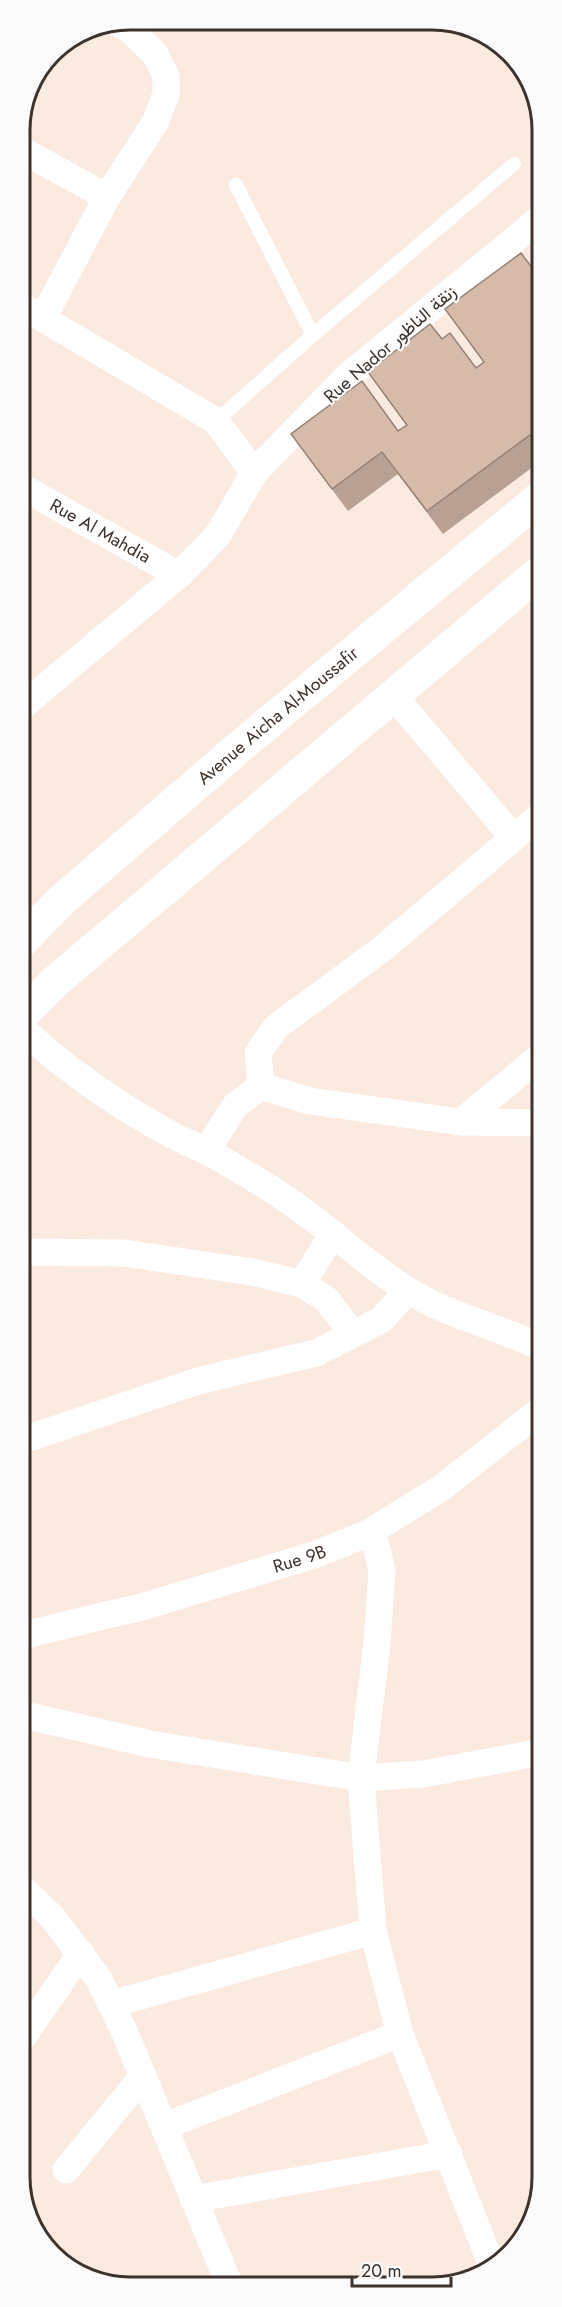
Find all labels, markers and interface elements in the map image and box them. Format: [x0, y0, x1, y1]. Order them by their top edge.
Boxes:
street label: Rue Nador زنقة الناظور [318, 279, 462, 409]
street label: Rue Al Mahdia [45, 492, 156, 570]
street label: Avenue Aicha Al-Moussafir [192, 640, 365, 791]
street label: Rue 9B [270, 1538, 330, 1580]
scale bar [352, 2250, 451, 2288]
text: 20 m [361, 2258, 401, 2284]

